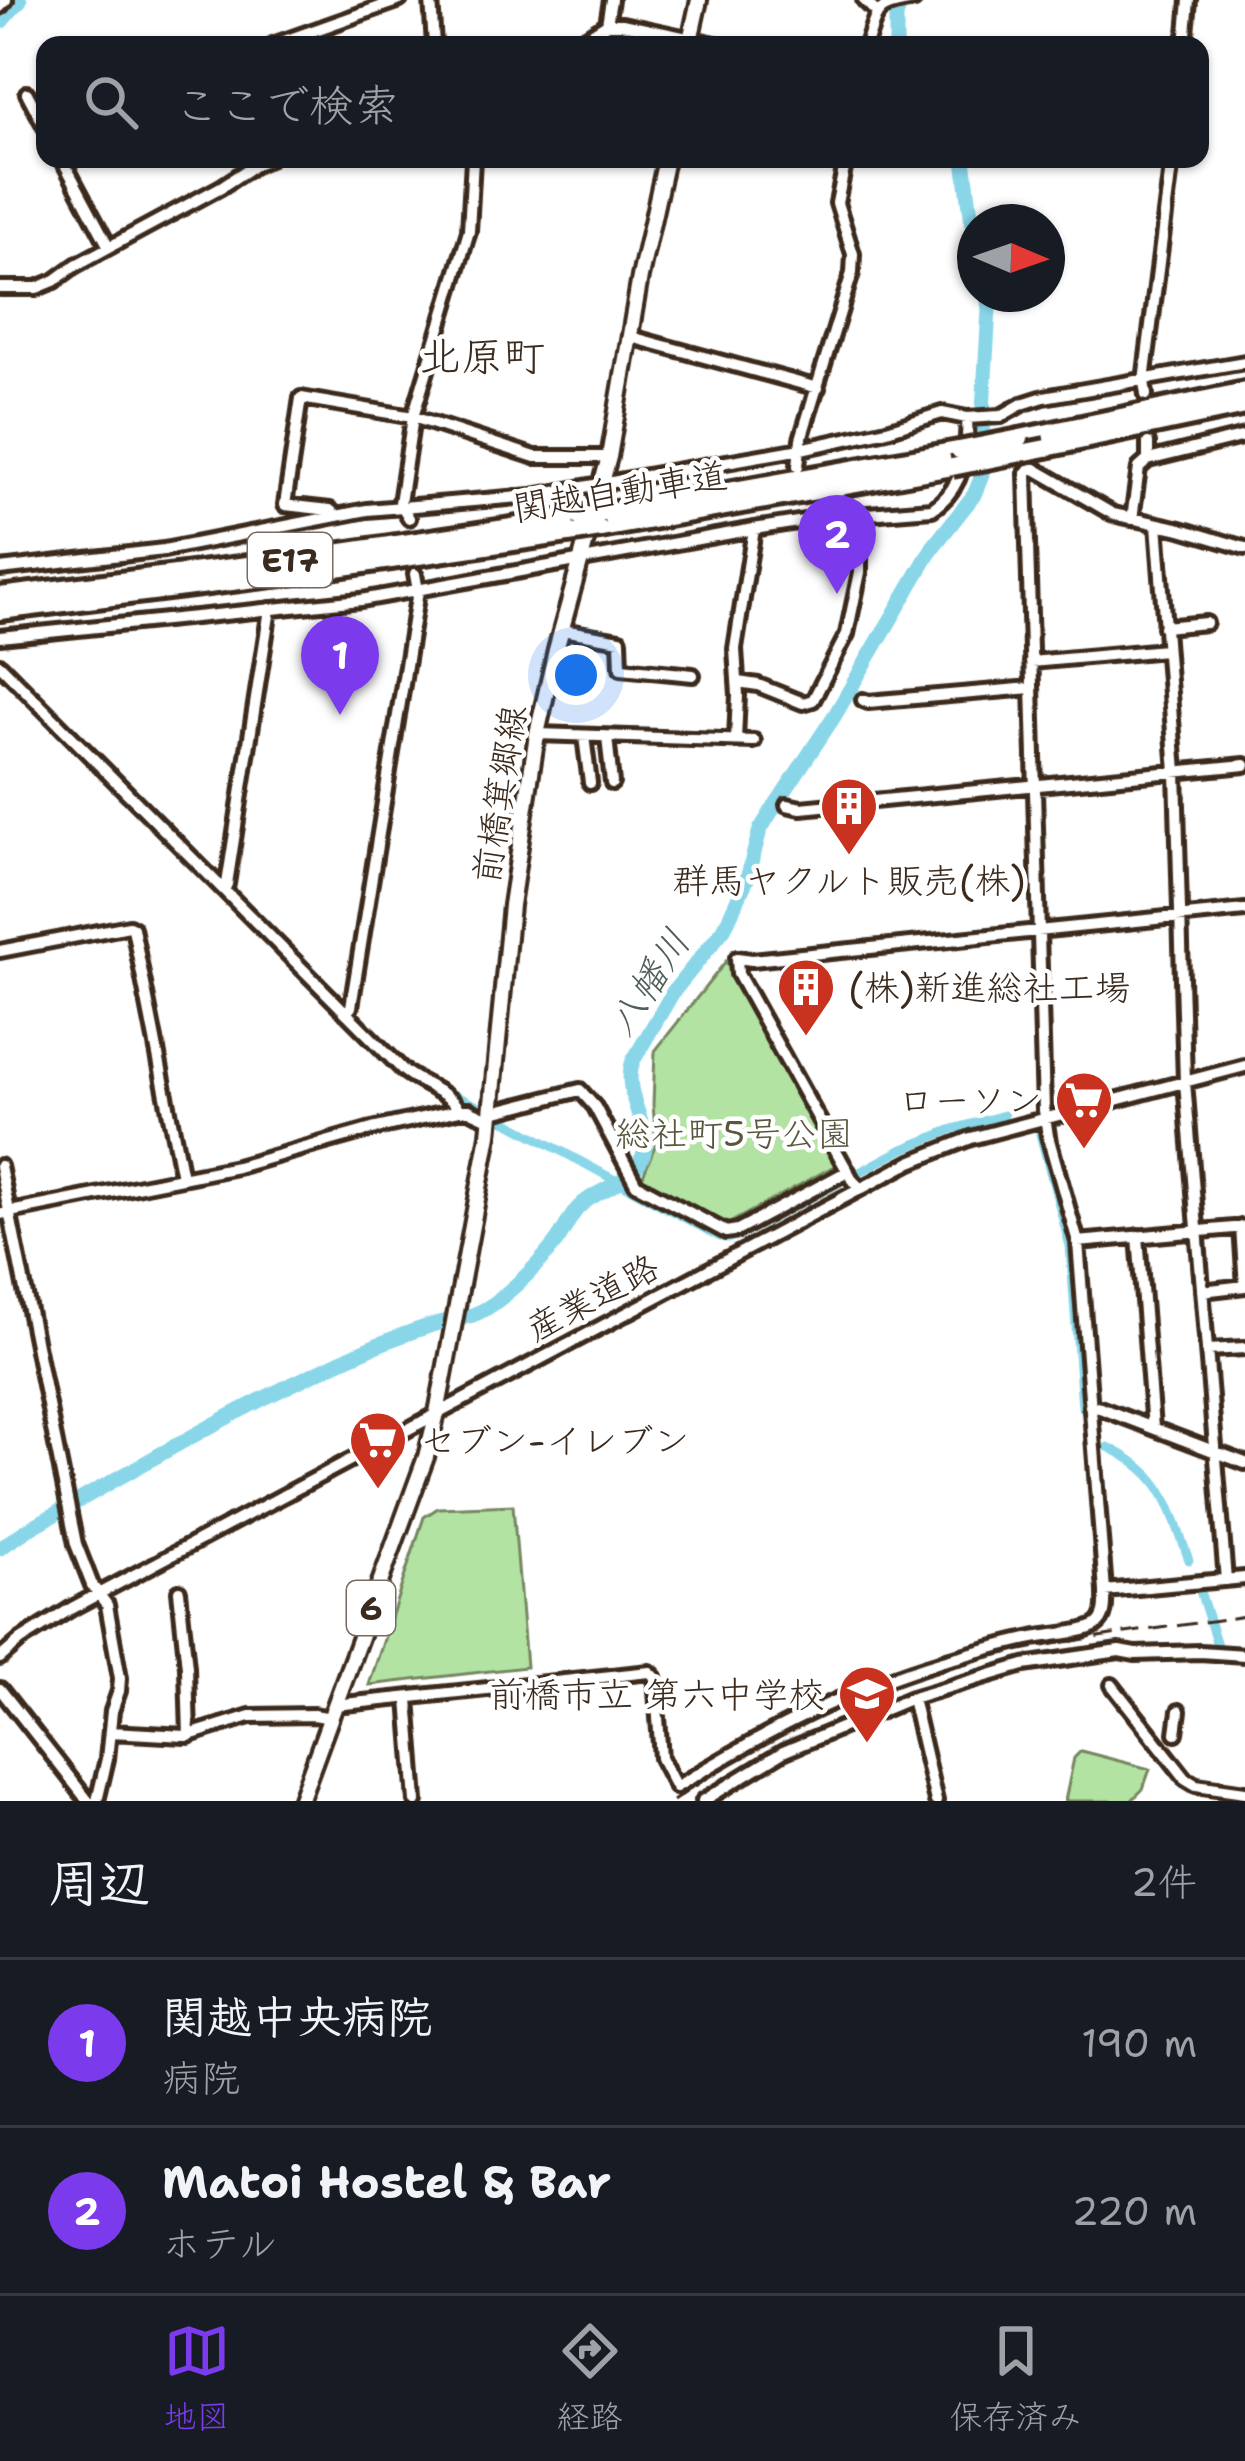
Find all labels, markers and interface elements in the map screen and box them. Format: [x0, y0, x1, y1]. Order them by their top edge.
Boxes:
search box [36, 36, 1209, 168]
icon: search [78, 69, 144, 135]
text: ここで検索 [174, 75, 399, 135]
north arrow [957, 204, 1065, 312]
district label: 北原町 [419, 328, 545, 384]
street label: 関越自動車道 [510, 450, 731, 533]
pin: 2 [798, 495, 876, 594]
road number: E17 [248, 533, 332, 587]
pin: 1 [301, 616, 379, 715]
your location [546, 645, 606, 705]
street label: 前橋箕郷線 [461, 701, 538, 887]
building icon: 群馬ヤクルト販売(株) [818, 775, 880, 857]
place label: 群馬ヤクルト販売(株) [673, 856, 1025, 905]
water label: 八幡川 [594, 919, 702, 1045]
building icon: (株)新進総社工場 [775, 956, 837, 1038]
place label: (株)新進総社工場 [848, 963, 1130, 1012]
supermarket icon: ローソン [1053, 1069, 1115, 1151]
place label: ローソン [898, 1076, 1042, 1125]
park label: 総社町5号公園 [615, 1109, 853, 1158]
street label: 産業道路 [517, 1242, 667, 1353]
supermarket icon: セブン-イレブン [347, 1409, 409, 1491]
place label: セブン-イレブン [420, 1416, 689, 1465]
road number: 6 [347, 1581, 395, 1635]
school or university icon: 前橋市立 第六中学校 [836, 1663, 898, 1745]
place label: 前橋市立 第六中学校 [489, 1670, 825, 1719]
text: 周辺 [48, 1849, 150, 1917]
text: 2件 [1131, 1856, 1197, 1908]
text: 関越中央病院 [162, 1987, 432, 2047]
text: 1 [78, 2017, 96, 2069]
text: 190 m [1081, 2017, 1197, 2069]
text: 病院 [162, 2052, 240, 2104]
text: Matoi Hostel & Bar [162, 2152, 611, 2212]
text: 2 [73, 2185, 101, 2237]
text: 220 m [1071, 2185, 1197, 2237]
text: ホテル [162, 2217, 277, 2269]
tab: 地図 [164, 2318, 230, 2439]
tab: 経路 [557, 2318, 623, 2439]
tab: 保存済み [950, 2318, 1082, 2439]

